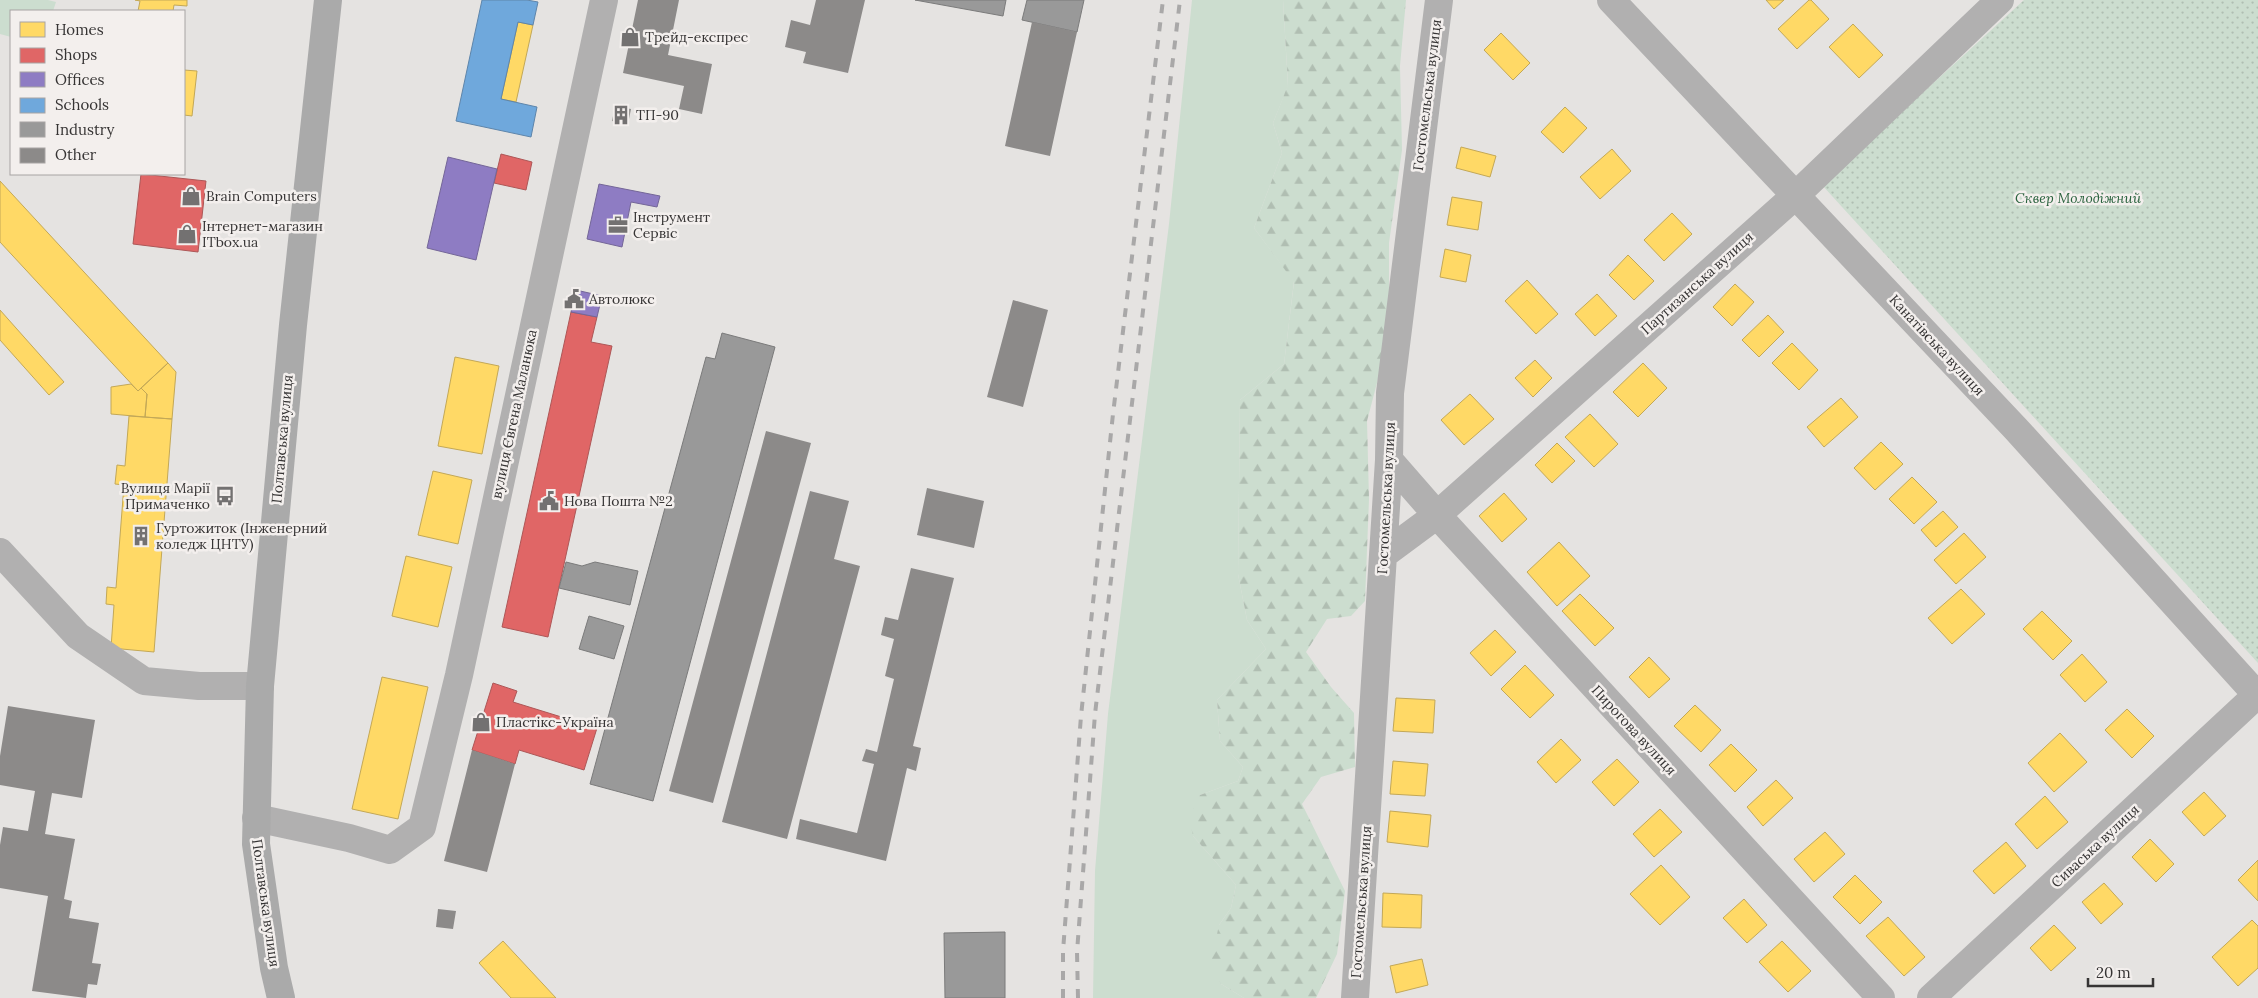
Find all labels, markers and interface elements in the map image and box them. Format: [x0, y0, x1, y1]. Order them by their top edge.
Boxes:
legend [10, 10, 185, 175]
street label: Гостомельська вулиця [1409, 18, 1445, 172]
text: Homes [55, 20, 104, 39]
shop icon: Трейд-експрес [619, 26, 641, 48]
place label: Трейд-експрес [645, 28, 748, 46]
text: Shops [55, 45, 97, 64]
text: Offices [55, 70, 105, 89]
text: Schools [55, 95, 109, 114]
building icon: ТП-90 [610, 104, 632, 126]
place label: ТП-90 [636, 106, 679, 124]
text: Industry [55, 120, 114, 139]
text: Other [55, 145, 97, 164]
shop icon: Brain Computers [180, 185, 202, 207]
place label: Brain Computers [206, 187, 317, 205]
park label: Сквер Молодіжний [2015, 189, 2142, 207]
place label: Інструмент Сервіс [633, 208, 710, 242]
office icon: Інструмент Сервіс [607, 214, 629, 236]
place label: Інтернет-магазин ITbox.ua [202, 217, 323, 251]
shop icon: Інтернет-магазин ITbox.ua [176, 223, 198, 245]
street label: Партизанська вулиця [1637, 228, 1757, 338]
public building icon: Автолюкс [563, 288, 585, 310]
place label: Автолюкс [588, 290, 655, 308]
street label: Канатівська вулиця [1885, 291, 1989, 399]
street label: вулиця Євгена Маланюка [487, 328, 541, 500]
street label: Полтавська вулиця [267, 374, 297, 504]
street label: Гостомельська вулиця [1373, 421, 1399, 575]
place label: Вулиця Марії Примаченко [121, 479, 210, 513]
bus stop icon: Вулиця Марії Примаченко [214, 485, 236, 507]
public building icon: Нова Пошта №2 [538, 490, 560, 512]
place label: Нова Пошта №2 [564, 492, 673, 510]
place label: Гуртожиток (Інженерний коледж ЦНТУ) [156, 519, 328, 553]
building icon: Гуртожиток (Інженерний коледж ЦНТУ) [130, 525, 152, 547]
street label: Пирогова вулиця [1588, 681, 1680, 779]
shop icon: Пластікс-Україна [470, 711, 492, 733]
place label: Пластікс-Україна [496, 713, 614, 731]
street label: Сиваська вулиця [2047, 801, 2143, 891]
street label: Гостомельська вулиця [1347, 825, 1375, 979]
street label: Полтавська вулиця [248, 838, 284, 968]
scale bar [2088, 956, 2153, 988]
text: 20 m [2096, 963, 2131, 982]

